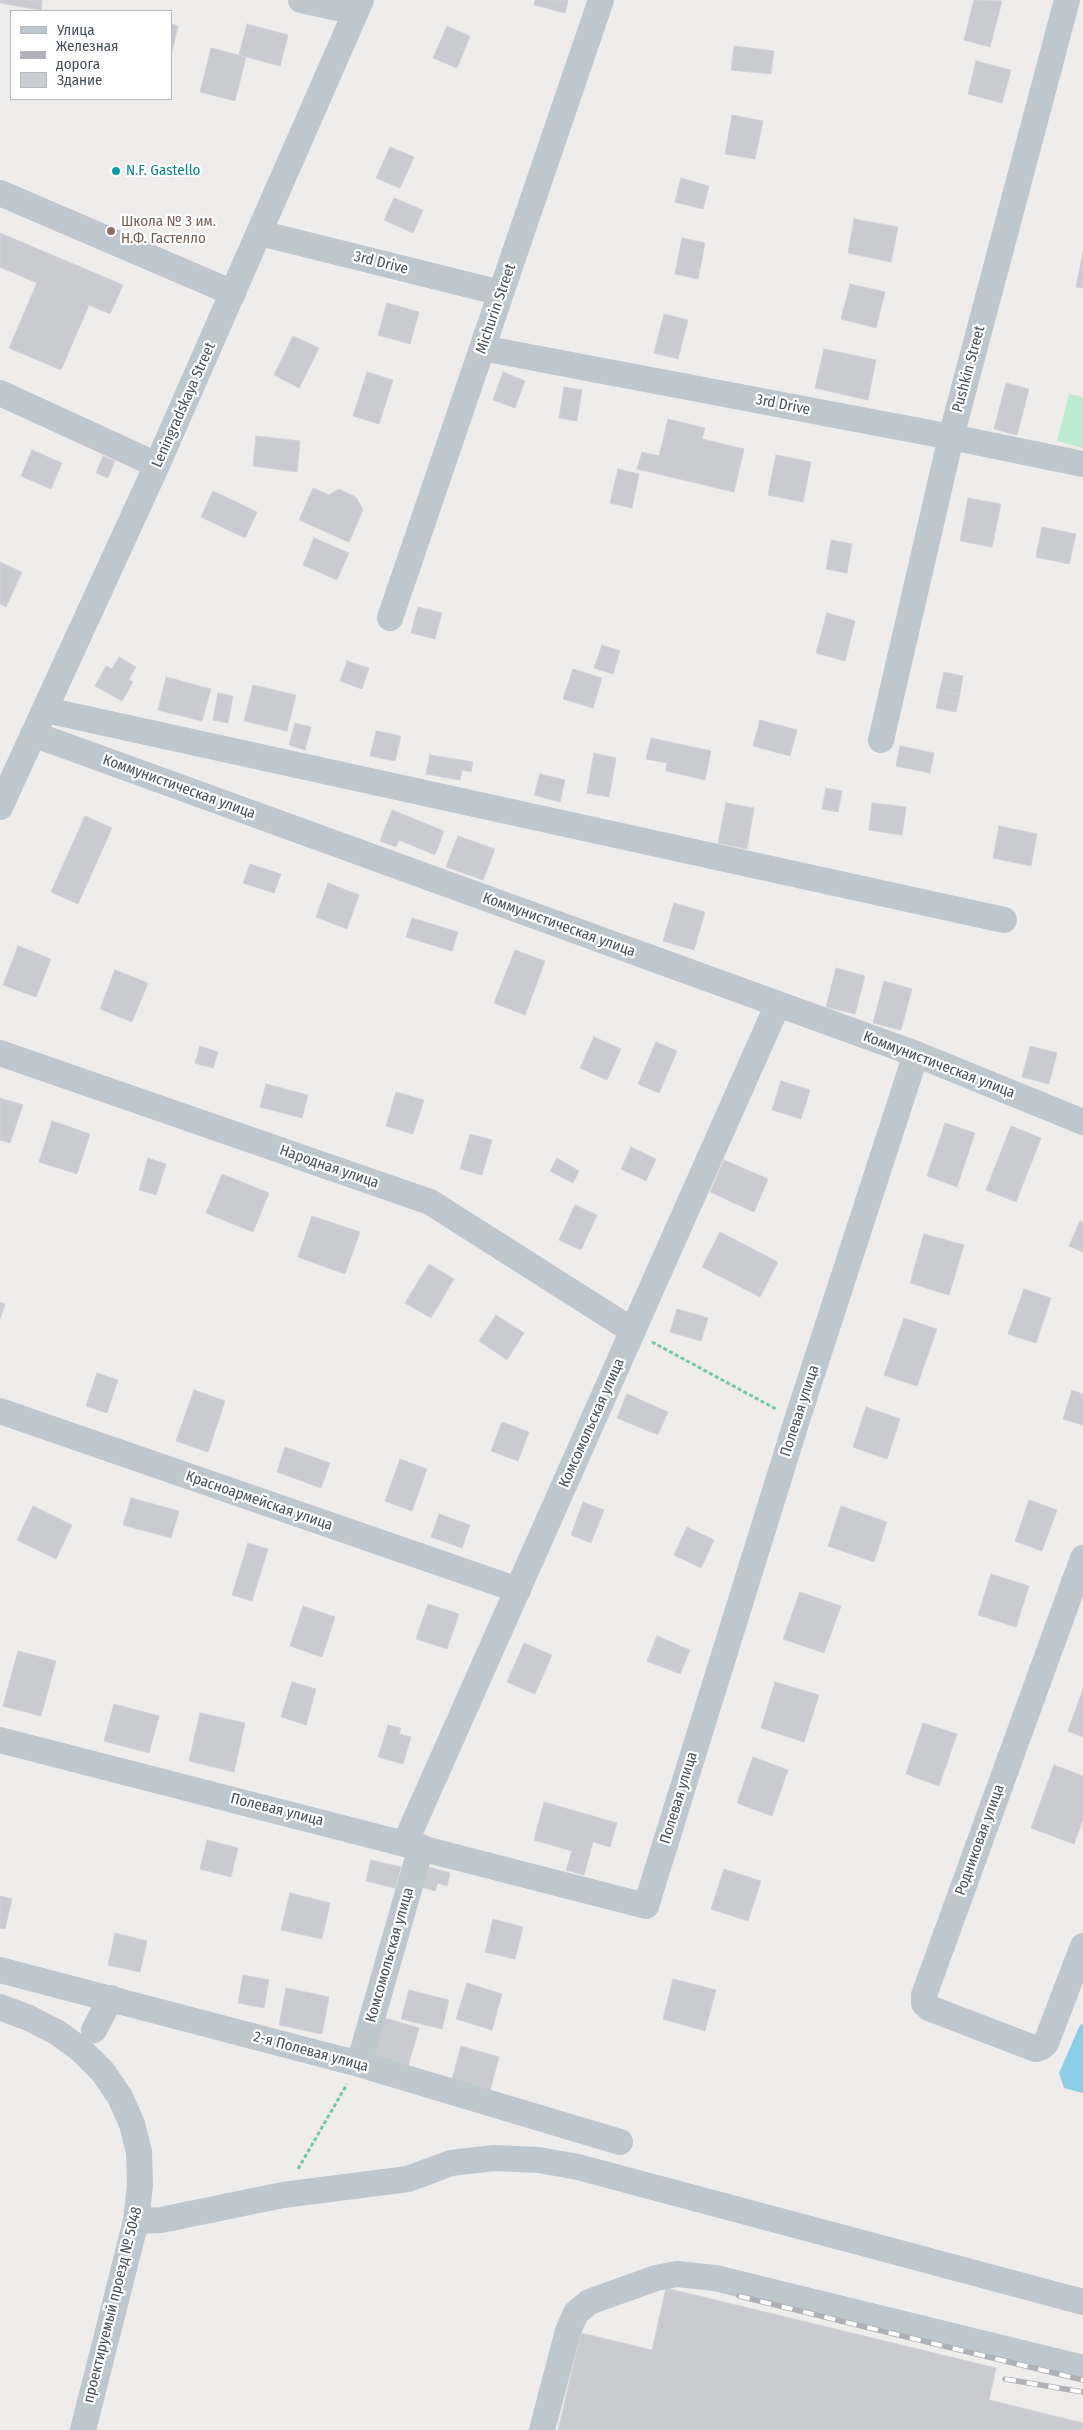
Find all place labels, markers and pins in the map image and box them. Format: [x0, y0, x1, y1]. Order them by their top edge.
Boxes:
place label: N.F. Gastello [126, 162, 200, 180]
marker: N.F. Gastello [110, 165, 122, 177]
place label: Школа № 3 им. Н.Ф. Гастелло [121, 213, 216, 248]
marker: Школа № 3 им. Н.Ф. Гастелло [105, 225, 117, 237]

